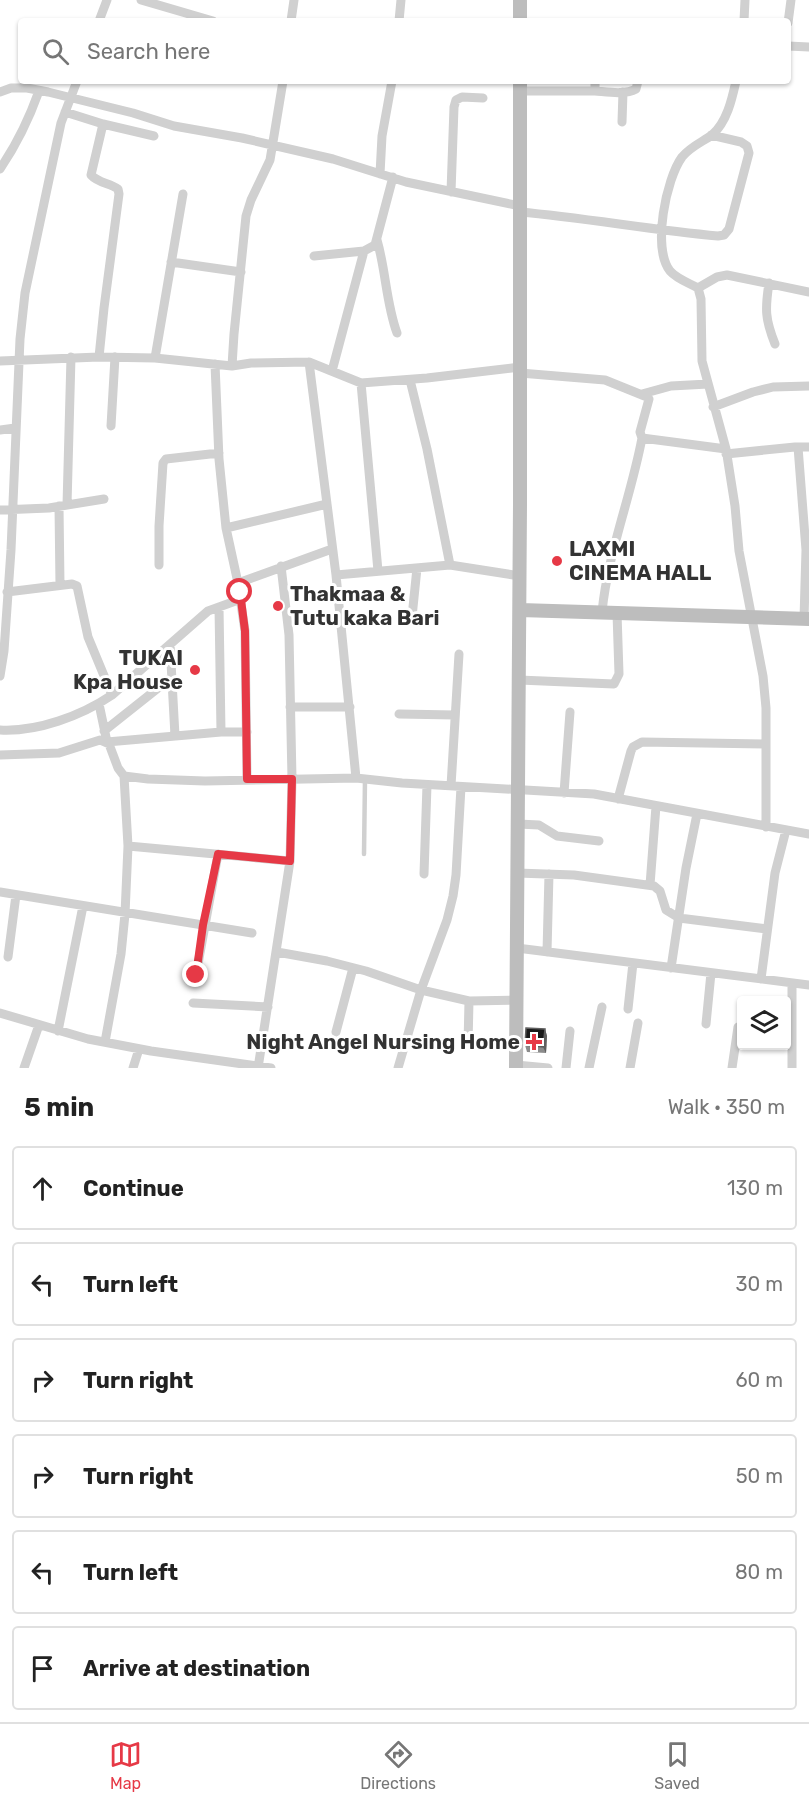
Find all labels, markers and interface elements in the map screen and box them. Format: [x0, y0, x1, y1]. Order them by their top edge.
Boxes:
search box [18, 18, 791, 84]
icon: search [39, 35, 72, 68]
text: Search here [87, 38, 210, 65]
place label: LAXMI CINEMA HALL [569, 536, 712, 585]
marker: LAXMI CINEMA HALL [550, 554, 564, 568]
route start [226, 578, 252, 604]
place label: Thakmaa & Tutu kaka Bari [290, 581, 440, 630]
marker: Thakmaa & Tutu kaka Bari [271, 599, 285, 613]
place label: TUKAI Kpa House [73, 645, 183, 694]
marker: TUKAI Kpa House [188, 663, 202, 677]
route end [182, 961, 208, 987]
map controls [737, 996, 791, 1050]
button: layers [737, 996, 791, 1050]
place label: Night Angel Nursing Home [246, 1029, 520, 1054]
marker: Night Angel Nursing Home [525, 1033, 543, 1051]
text: 5 min [24, 1092, 94, 1123]
text: Walk · 350 m [668, 1095, 785, 1119]
icon: ahead [26, 1172, 59, 1205]
text: Continue [83, 1175, 184, 1202]
text: 130 m [727, 1176, 783, 1200]
icon: left [26, 1268, 59, 1301]
text: Turn left [83, 1271, 178, 1298]
text: 30 m [736, 1272, 783, 1296]
icon: right [26, 1364, 59, 1397]
text: Turn right [83, 1367, 193, 1394]
text: 60 m [736, 1368, 783, 1392]
icon: right [26, 1460, 59, 1493]
text: Turn right [83, 1463, 193, 1490]
text: 50 m [736, 1464, 783, 1488]
icon: left [26, 1556, 59, 1589]
text: Turn left [83, 1559, 178, 1586]
text: 80 m [735, 1560, 783, 1584]
icon: arrive [26, 1652, 59, 1685]
text: Arrive at destination [83, 1655, 310, 1682]
tab: Map [109, 1738, 142, 1793]
tab: Directions [360, 1738, 436, 1793]
tab: Saved [654, 1738, 700, 1793]

